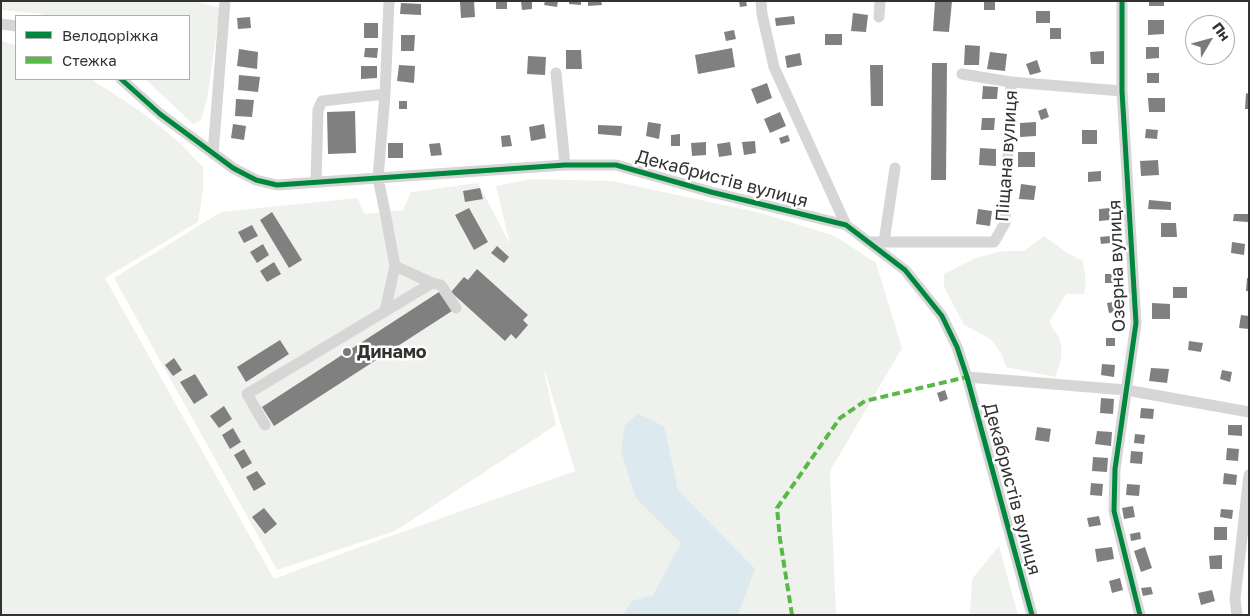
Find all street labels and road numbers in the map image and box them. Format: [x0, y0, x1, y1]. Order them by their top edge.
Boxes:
street label: Піщана вулиця [992, 89, 1022, 223]
street label: Декабристів вулиця [634, 146, 810, 212]
street label: Озерна вулиця [1104, 199, 1130, 333]
street label: Декабристів вулиця [979, 401, 1045, 577]

